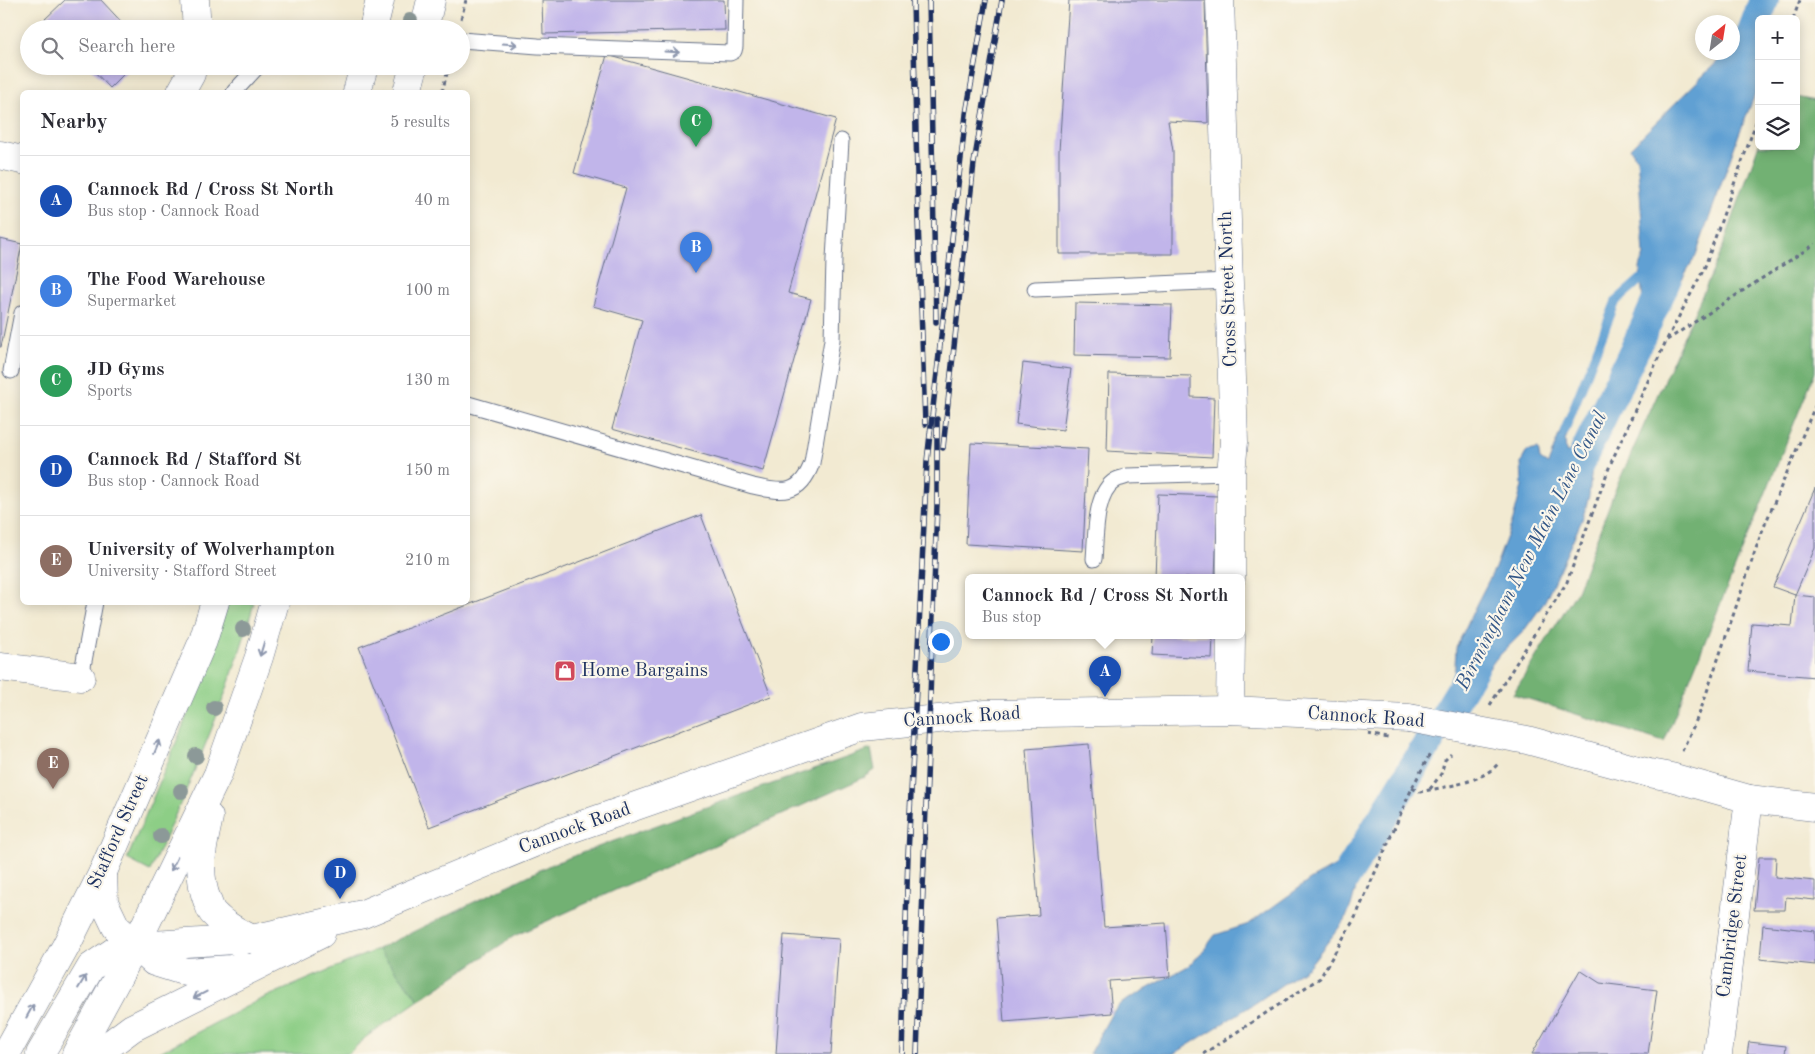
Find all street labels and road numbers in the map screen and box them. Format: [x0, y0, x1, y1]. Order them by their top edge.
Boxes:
street label: Cross Street North [1217, 211, 1241, 367]
street label: Cannock Road [903, 704, 1022, 732]
street label: Cannock Road [1307, 704, 1426, 732]
street label: Stafford Street [85, 772, 153, 892]
street label: Cannock Road [516, 800, 634, 858]
street label: Cambridge Street [1715, 853, 1751, 999]

